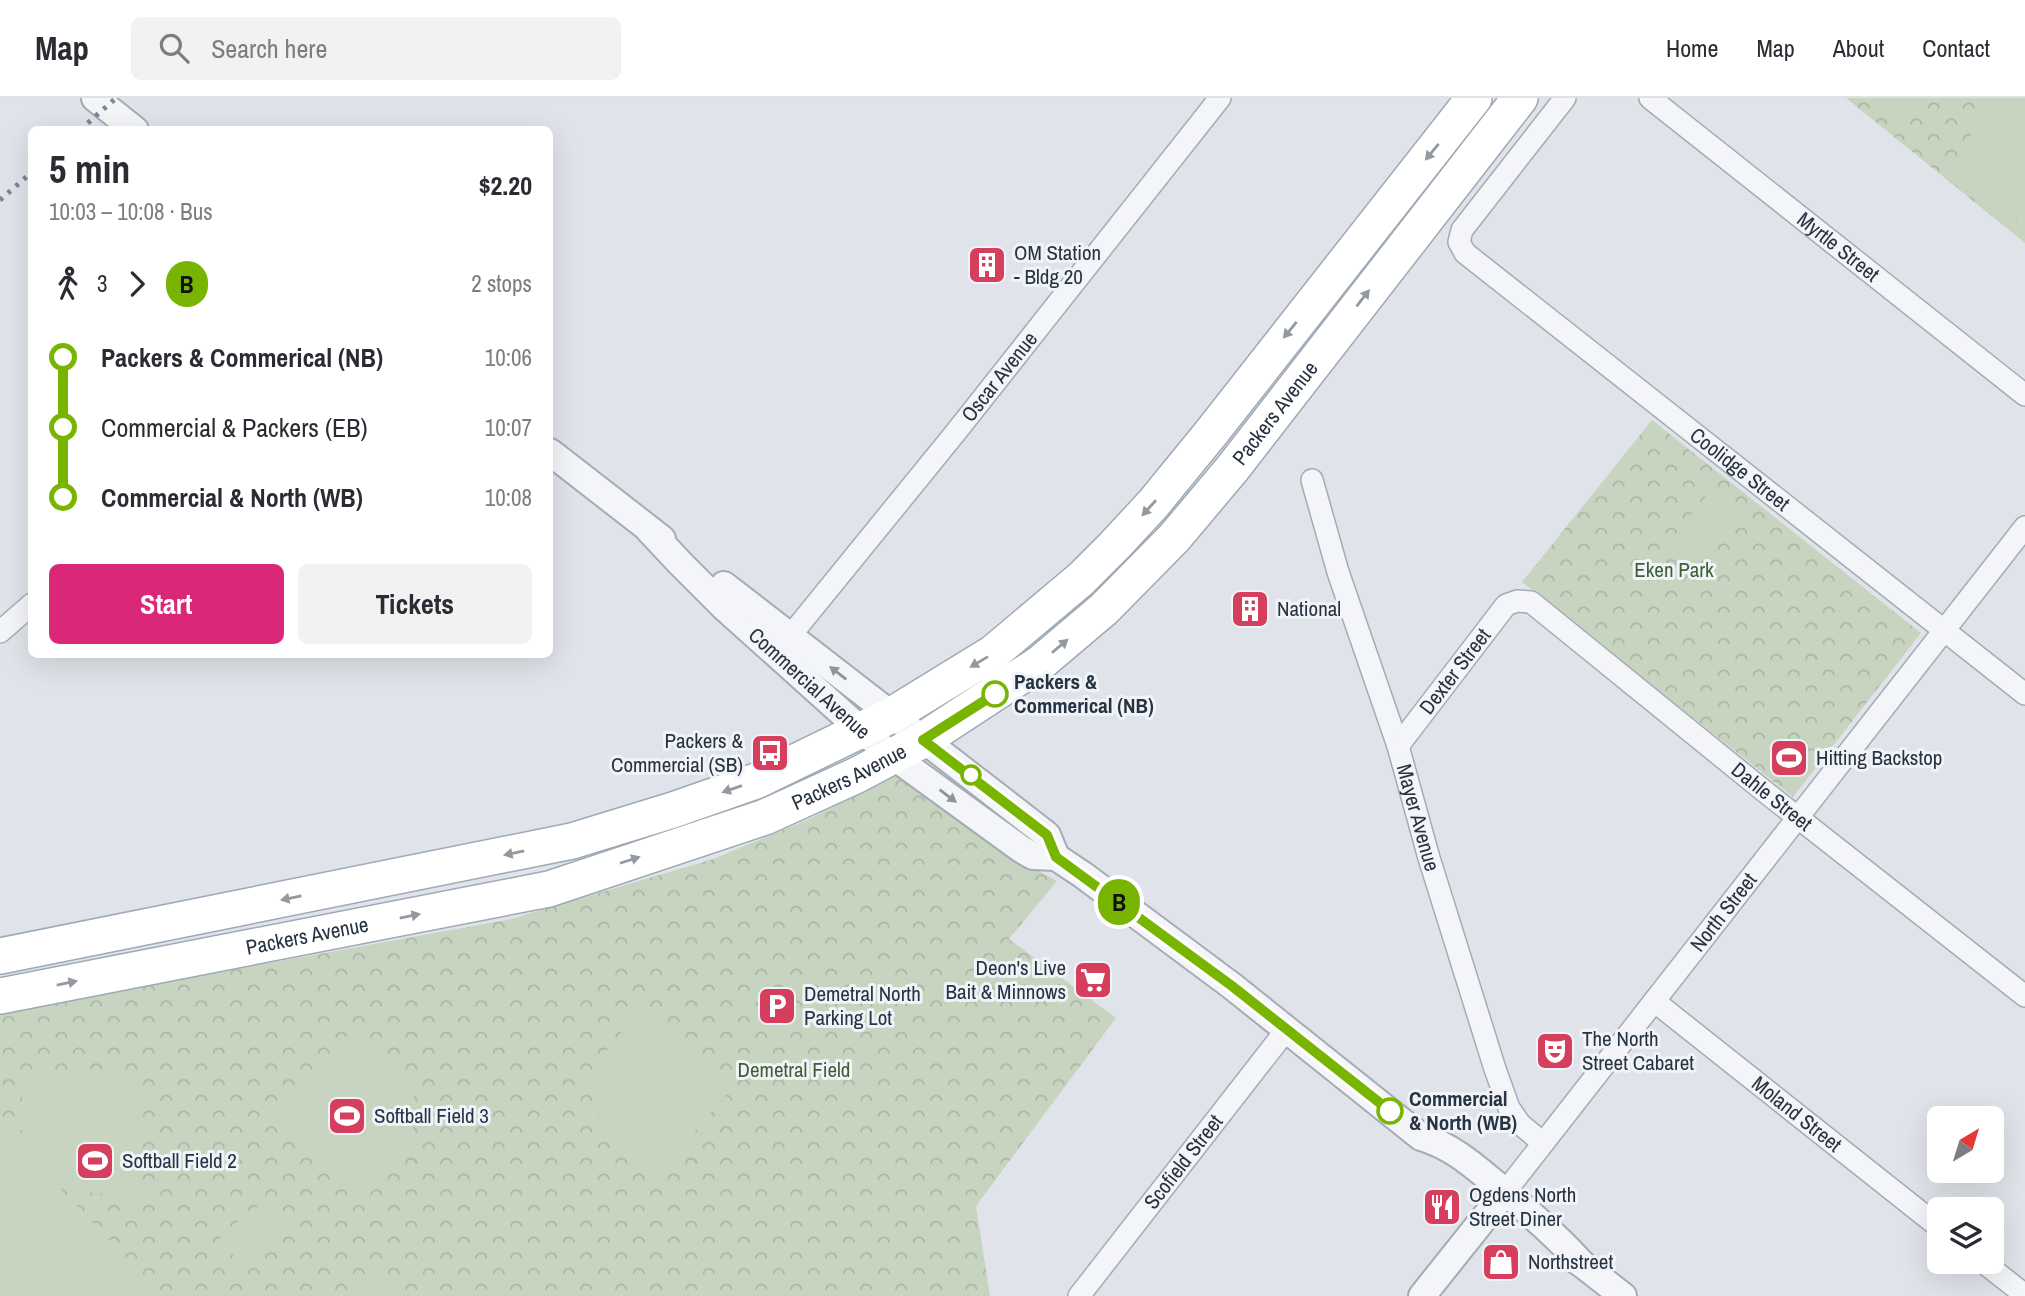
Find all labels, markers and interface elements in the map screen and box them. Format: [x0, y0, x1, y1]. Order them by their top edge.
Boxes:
search box [131, 17, 621, 80]
text: Map [35, 26, 89, 70]
icon: search [155, 29, 193, 67]
text: Search here [211, 31, 327, 66]
text: Home [1666, 32, 1718, 64]
text: Map [1756, 32, 1795, 64]
text: About [1833, 32, 1884, 64]
text: Contact [1922, 32, 1990, 64]
one-way arrow [1425, 143, 1440, 160]
text: 5 min [49, 144, 130, 195]
text: $2.20 [479, 168, 532, 203]
text: 10:03 – 10:08 · Bus [49, 196, 213, 227]
street label: Myrtle Street [1791, 205, 1886, 288]
place label: OM Station - Bldg 20 [1014, 238, 1101, 291]
building icon: OM Station - Bldg 20 [966, 244, 1008, 286]
icon: walk [49, 265, 87, 303]
icon: forward [118, 265, 156, 303]
text: 3 [97, 268, 108, 299]
text: B [180, 268, 194, 300]
text: 2 stops [471, 268, 532, 299]
one-way arrow [1355, 290, 1370, 307]
one-way arrow [1283, 320, 1298, 338]
street label: Oscar Avenue [954, 325, 1044, 428]
text: Packers & Commerical (NB) [101, 340, 383, 375]
text: 10:06 [485, 342, 532, 373]
street label: Packers Avenue [1225, 355, 1324, 471]
text: Commercial & Packers (EB) [101, 410, 368, 445]
text: 10:07 [485, 412, 532, 443]
street label: Coolidge Street [1684, 421, 1796, 518]
text: Commercial & North (WB) [101, 480, 363, 515]
text: 10:08 [485, 482, 532, 513]
one-way arrow [1141, 499, 1157, 517]
park label: Eken Park [1634, 555, 1714, 584]
button: Start [49, 564, 284, 644]
button: Tickets [298, 564, 532, 644]
building icon: National [1229, 588, 1271, 630]
place label: National [1277, 594, 1341, 623]
street label: Commercial Avenue [742, 621, 877, 746]
street label: Dexter Street [1412, 622, 1497, 720]
one-way arrow [1052, 639, 1069, 654]
one-way arrow [969, 655, 988, 668]
one-way arrow [829, 666, 847, 680]
place label: Packers & Commerical (NB) [1014, 667, 1154, 720]
marker: Packers & Commerical (NB) [982, 681, 1008, 707]
place label: Packers & Commercial (SB) [611, 726, 744, 779]
bus stop icon: Packers & Commercial (SB) [749, 732, 791, 774]
street label: Packers Avenue [787, 736, 911, 817]
sports icon: Hitting Backstop [1768, 737, 1810, 779]
place label: Hitting Backstop [1816, 743, 1942, 772]
street label: Dahle Street [1725, 755, 1819, 838]
street label: Mayer Avenue [1390, 761, 1447, 875]
unlabelled marker [961, 765, 981, 785]
one-way arrow [722, 784, 743, 795]
one-way arrow [939, 789, 957, 803]
one-way arrow [503, 847, 525, 858]
one-way arrow [620, 855, 641, 865]
street label: North Street [1683, 866, 1763, 958]
line badge: B [1096, 879, 1142, 925]
text: B [1112, 886, 1126, 918]
one-way arrow [280, 893, 302, 904]
street label: Packers Avenue [243, 910, 371, 962]
one-way arrow [399, 910, 421, 921]
place label: Deon's Live Bait & Minnows [945, 953, 1066, 1006]
supermarket icon: Deon's Live Bait & Minnows [1072, 959, 1114, 1001]
one-way arrow [56, 978, 78, 989]
place label: Demetral North Parking Lot [804, 979, 921, 1032]
parking icon: Demetral North Parking Lot [756, 985, 798, 1027]
place label: The North Street Cabaret [1582, 1024, 1694, 1077]
theatre icon: The North Street Cabaret [1534, 1030, 1576, 1072]
park label: Demetral Field [738, 1055, 850, 1084]
street label: Moland Street [1746, 1069, 1848, 1159]
place label: Commercial & North (WB) [1409, 1084, 1517, 1137]
sports icon: Softball Field 3 [326, 1095, 368, 1137]
marker: Commercial & North (WB) [1377, 1098, 1403, 1124]
place label: Softball Field 3 [374, 1101, 489, 1130]
north arrow [1927, 1106, 2004, 1183]
map controls [1927, 1106, 2004, 1274]
street label: Scofield Street [1137, 1108, 1229, 1215]
sports icon: Softball Field 2 [74, 1140, 116, 1182]
place label: Softball Field 2 [122, 1146, 237, 1175]
place label: Ogdens North Street Diner [1469, 1180, 1576, 1233]
restaurant icon: Ogdens North Street Diner [1421, 1186, 1463, 1228]
button: layers [1927, 1197, 2004, 1274]
shop icon: Northstreet [1480, 1241, 1522, 1283]
place label: Northstreet [1528, 1247, 1613, 1276]

